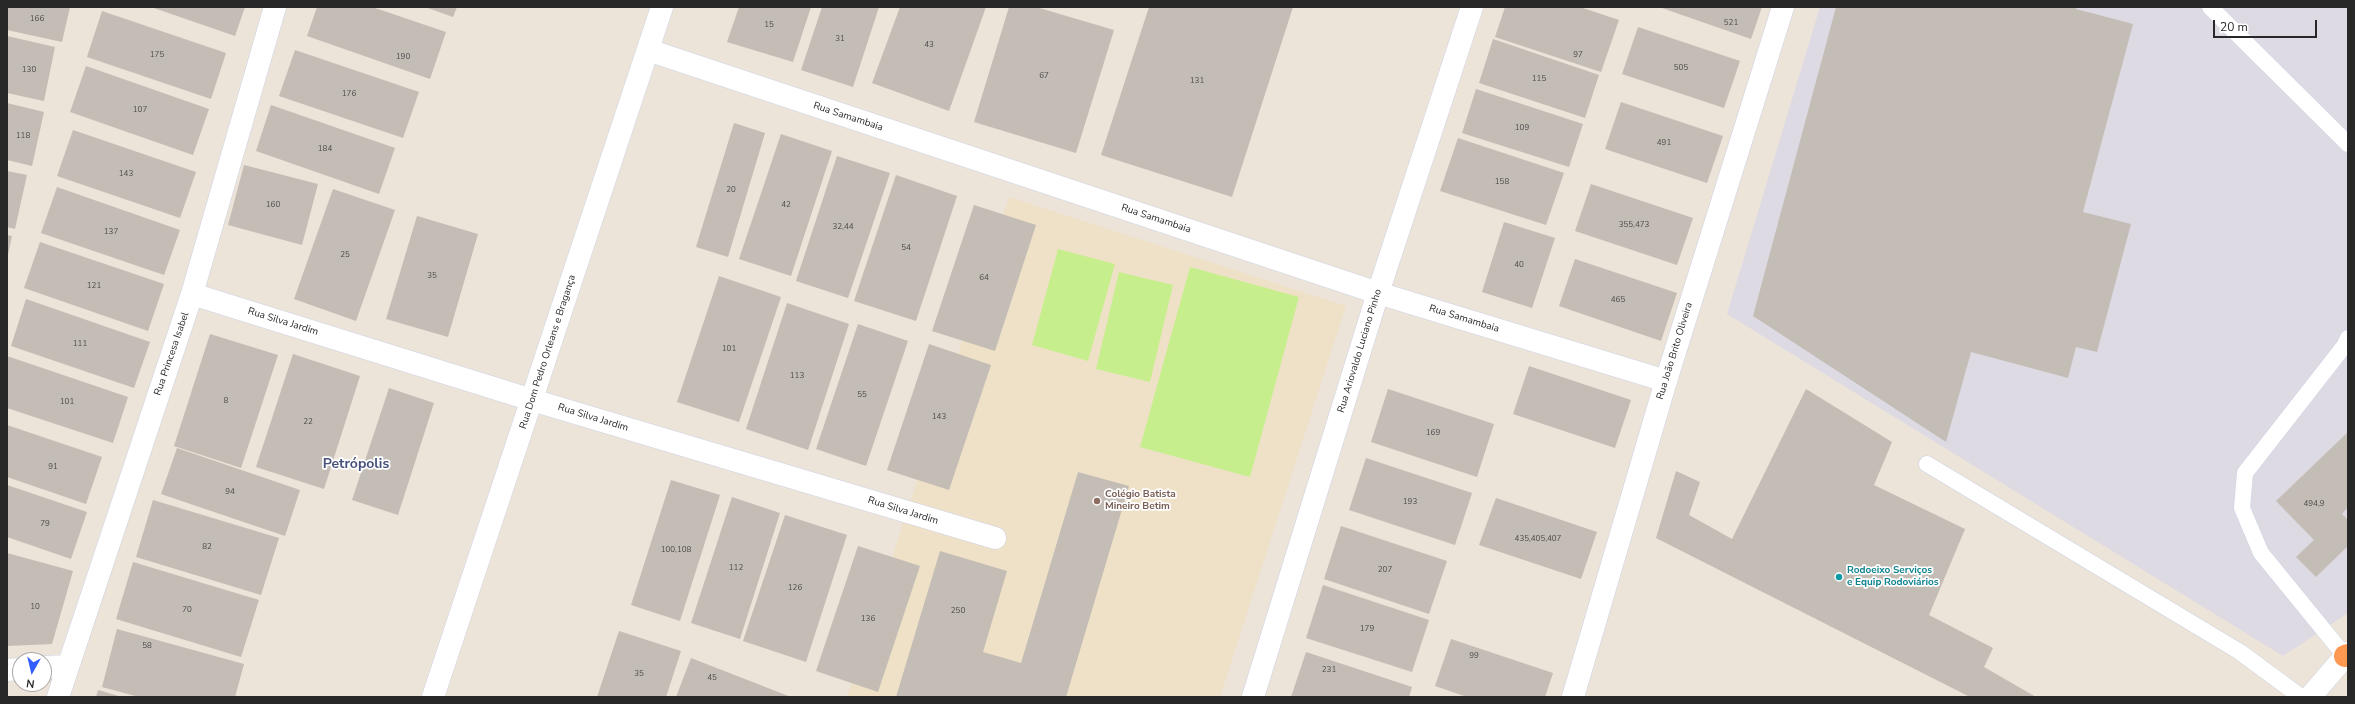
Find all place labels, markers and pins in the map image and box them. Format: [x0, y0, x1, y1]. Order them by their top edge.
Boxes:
place label: Colégio Batista Mineiro Betim [1105, 489, 1176, 512]
marker: Colégio Batista Mineiro Betim [1092, 496, 1102, 506]
place label: Rodoeixo Serviços e Equip Rodoviários [1847, 565, 1939, 588]
marker: Rodoeixo Serviços e Equip Rodoviários [1834, 572, 1844, 582]

